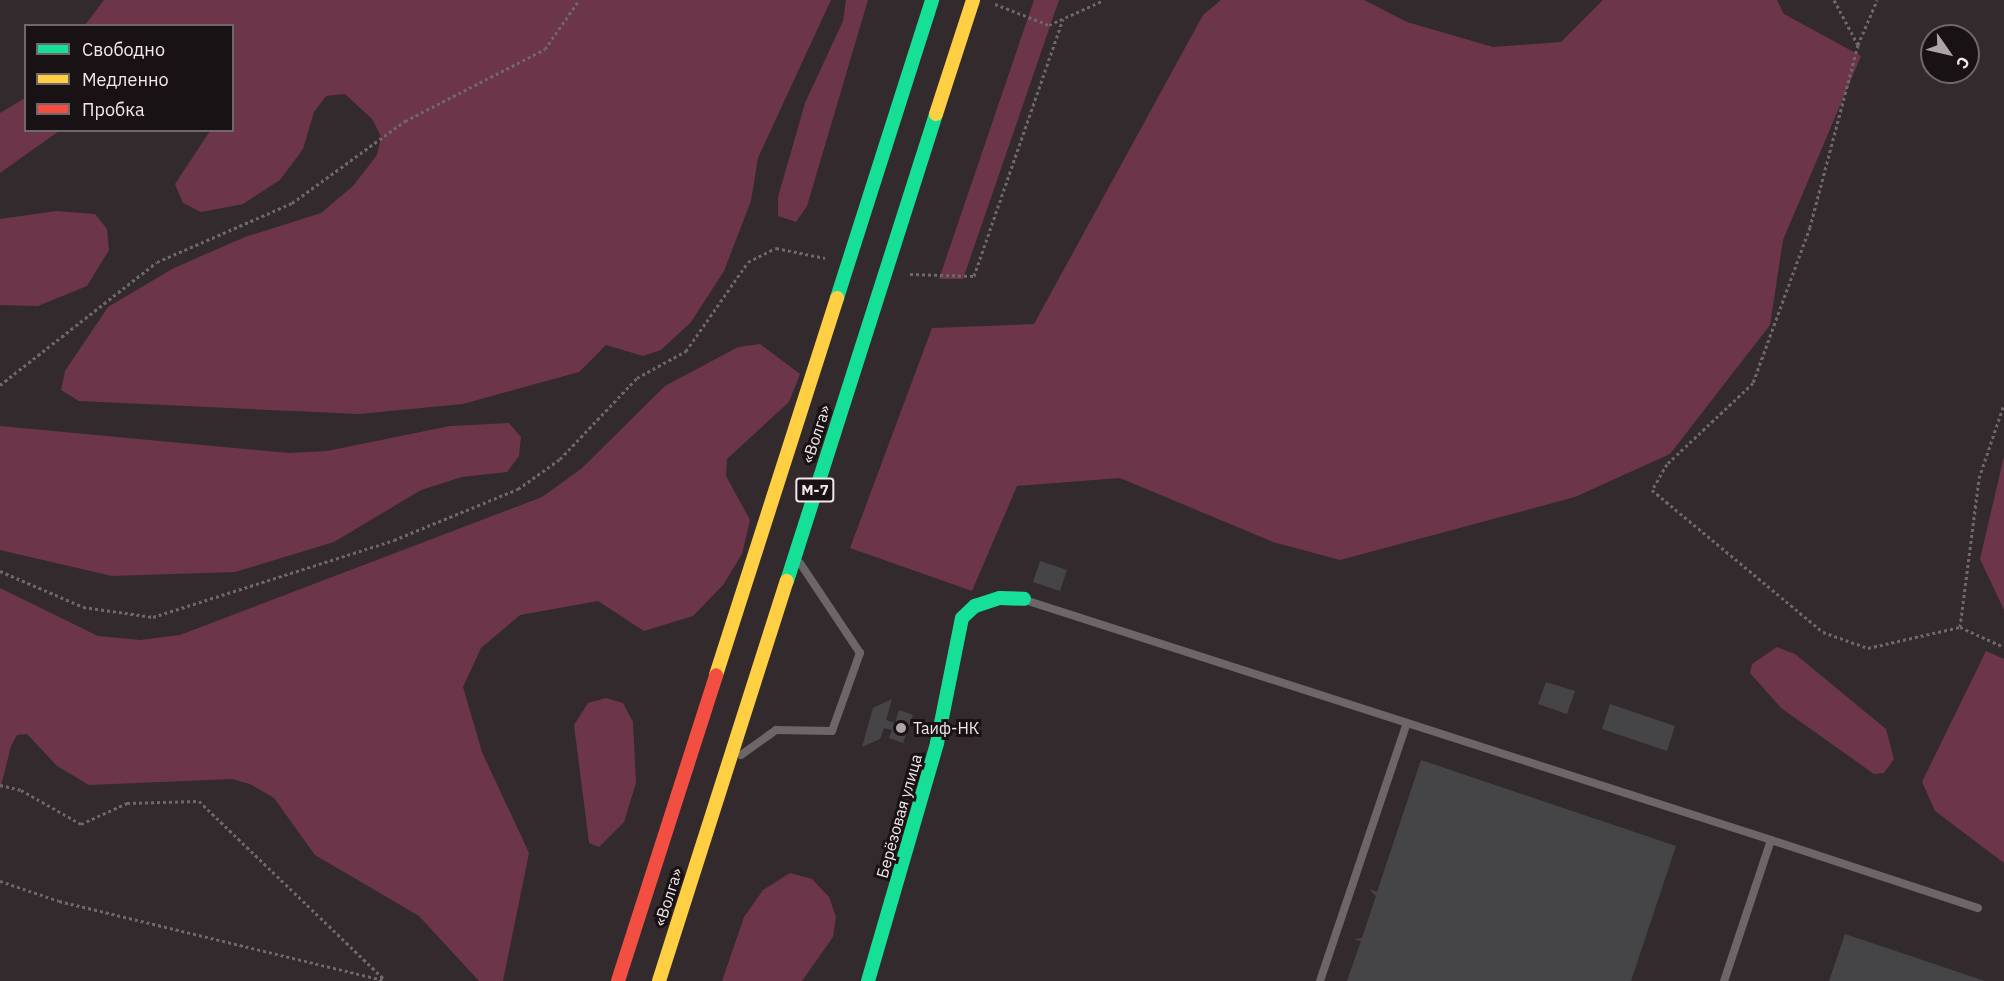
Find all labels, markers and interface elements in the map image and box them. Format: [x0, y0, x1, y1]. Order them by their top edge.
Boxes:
legend [24, 24, 234, 132]
north arrow [1920, 24, 1980, 84]
text: Свободно [82, 38, 165, 61]
text: С [1952, 53, 1974, 73]
text: Медленно [82, 68, 169, 91]
text: Пробка [82, 98, 145, 121]
street label: «Волга» [798, 402, 834, 466]
road number: М-7 [794, 478, 836, 502]
place label: Таиф-НК [913, 718, 979, 738]
marker: Таиф-НК [894, 721, 908, 735]
street label: Берёзовая улица [872, 752, 926, 880]
street label: «Волга» [650, 865, 686, 929]

